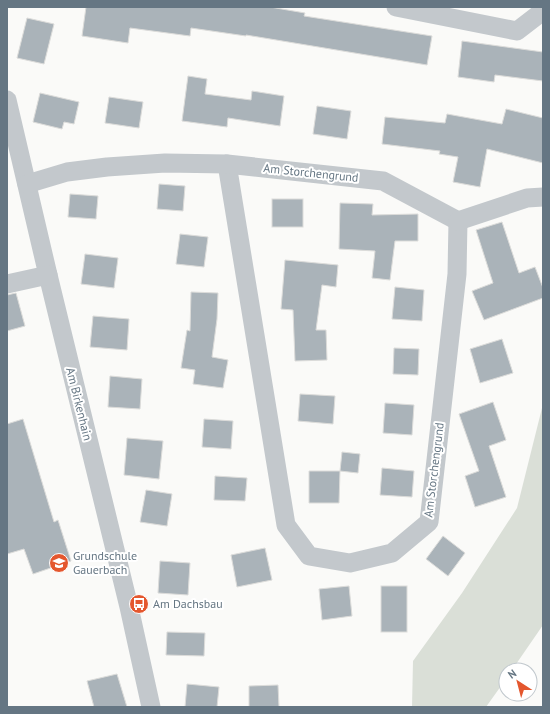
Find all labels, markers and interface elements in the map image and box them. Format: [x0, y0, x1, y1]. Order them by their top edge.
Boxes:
street label: Am Storchengrund [263, 160, 359, 185]
street label: Am Birkenhain [63, 366, 96, 442]
street label: Am Storchengrund [420, 422, 447, 518]
place label: Grundschule Gauerbach [73, 548, 137, 577]
school or university icon: Grundschule Gauerbach [48, 552, 70, 574]
bus stop icon: Am Dachsbau [128, 593, 150, 615]
place label: Am Dachsbau [153, 596, 223, 611]
north arrow [498, 662, 538, 702]
text: N [505, 666, 519, 682]

